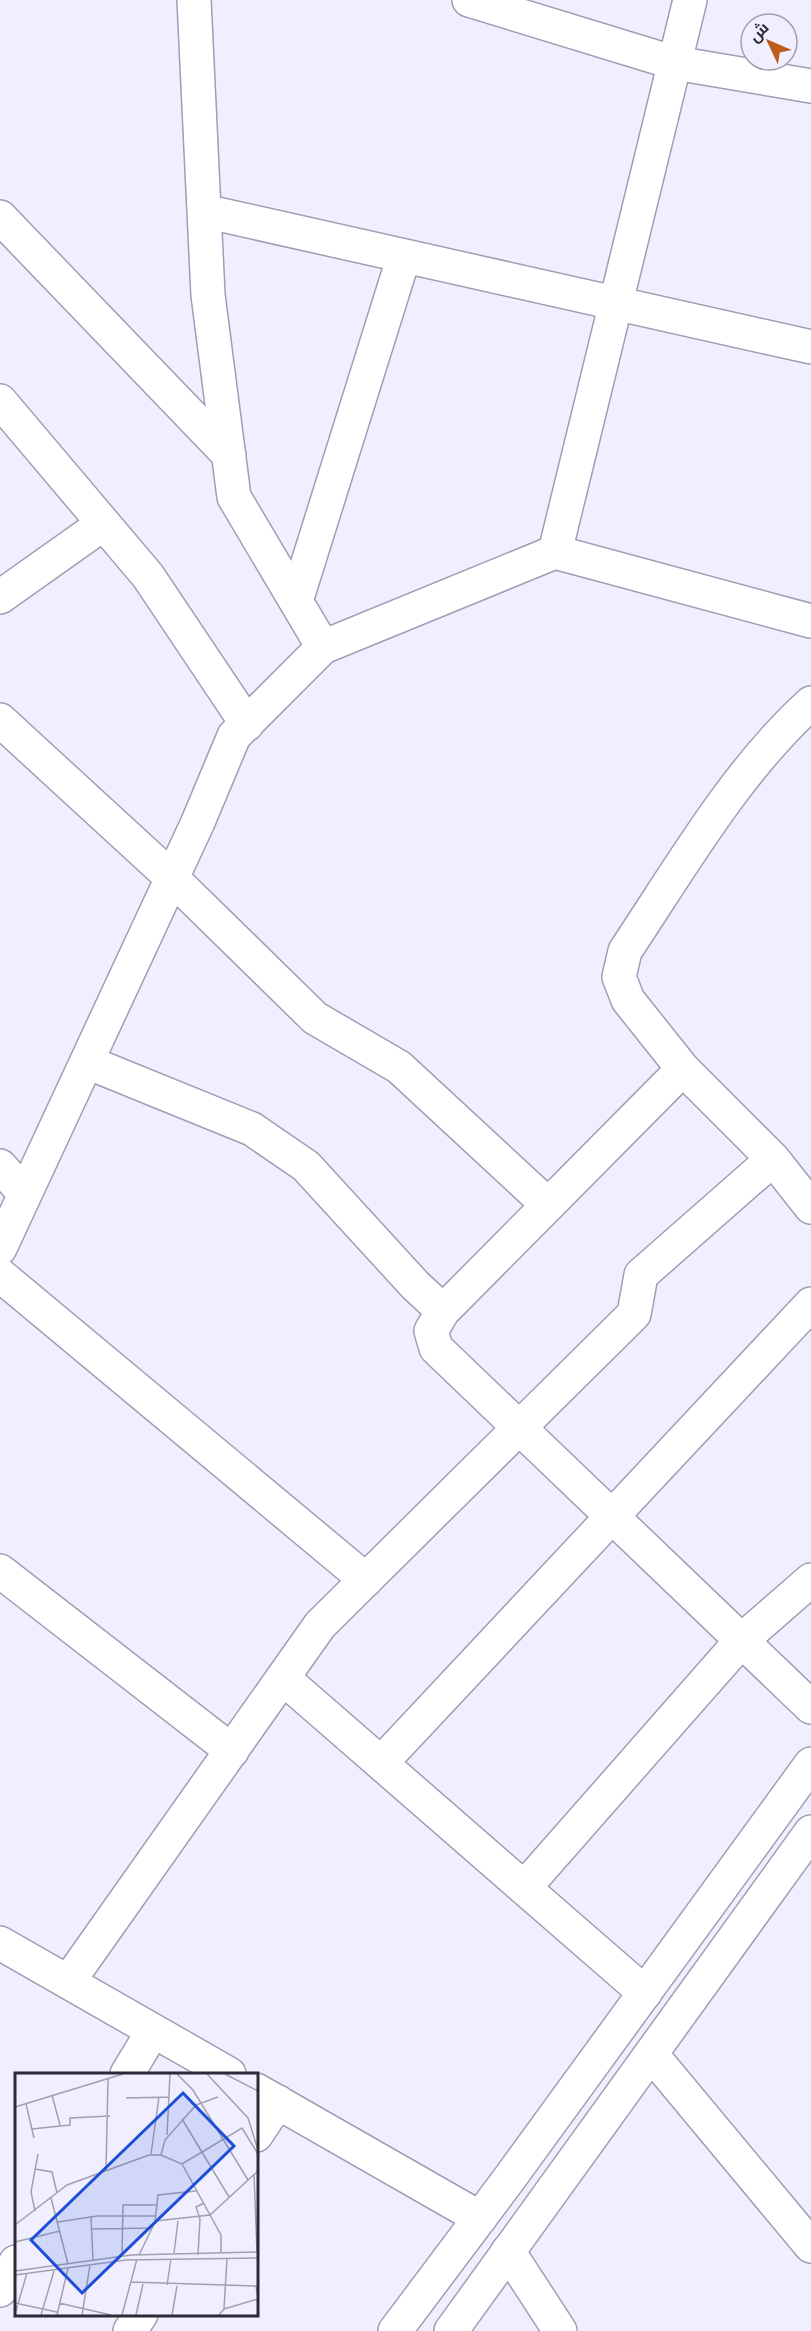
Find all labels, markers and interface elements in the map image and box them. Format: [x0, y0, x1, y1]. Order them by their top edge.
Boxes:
north arrow [739, 12, 799, 72]
text: ش [745, 19, 773, 46]
inset map [15, 2073, 258, 2316]

